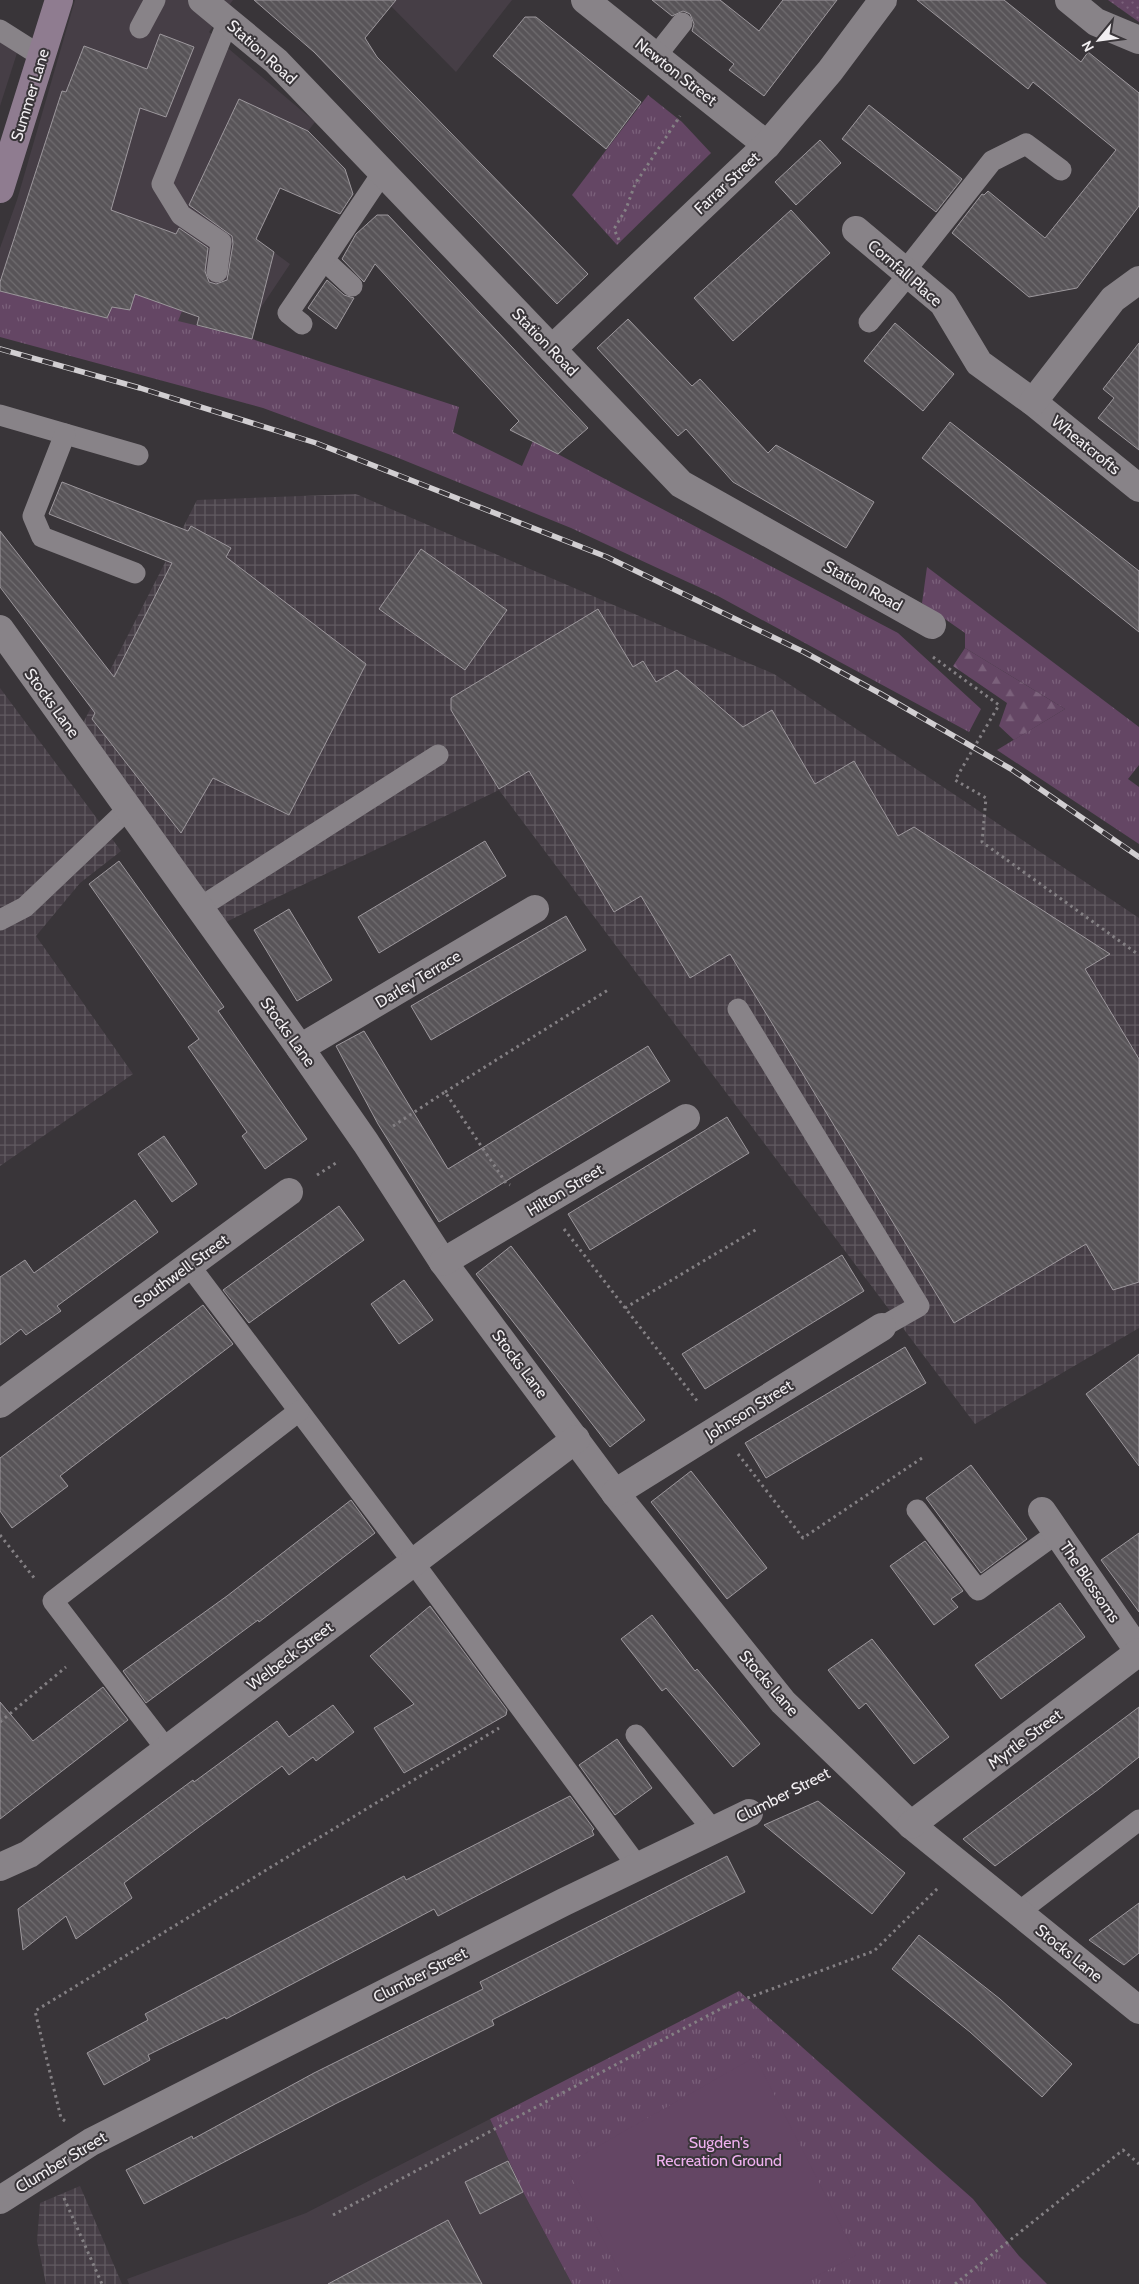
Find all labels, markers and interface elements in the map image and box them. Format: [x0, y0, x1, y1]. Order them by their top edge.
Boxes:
north arrow [1074, 15, 1124, 65]
street label: Station Road [223, 16, 301, 88]
street label: Newton Street [631, 34, 721, 110]
text: N [1077, 38, 1098, 55]
street label: Summer Lane [7, 47, 53, 143]
street label: Farrar Street [690, 147, 764, 218]
street label: Cornfall Place [864, 236, 946, 310]
street label: Station Road [508, 304, 582, 380]
street label: Wheatcrofts [1048, 412, 1125, 479]
street label: Station Road [820, 557, 906, 615]
street label: Stocks Lane [21, 665, 83, 741]
street label: Darley Terrace [372, 946, 464, 1012]
street label: Stocks Lane [257, 994, 319, 1070]
street label: Hilton Street [523, 1159, 607, 1220]
street label: Southwell Street [130, 1230, 233, 1312]
street label: Stocks Lane [488, 1326, 552, 1402]
street label: Johnson Street [701, 1375, 797, 1445]
street label: The Blossoms [1056, 1538, 1124, 1626]
street label: Welbeck Street [243, 1617, 337, 1694]
street label: Stocks Lane [735, 1646, 803, 1720]
street label: Myrtle Street [984, 1705, 1066, 1773]
street label: Clumber Street [733, 1763, 834, 1827]
street label: Stocks Lane [1032, 1920, 1106, 1986]
street label: Clumber Street [370, 1943, 471, 2007]
street label: Clumber Street [12, 2127, 111, 2197]
park label: Sugden's Recreation Ground [656, 2133, 782, 2170]

